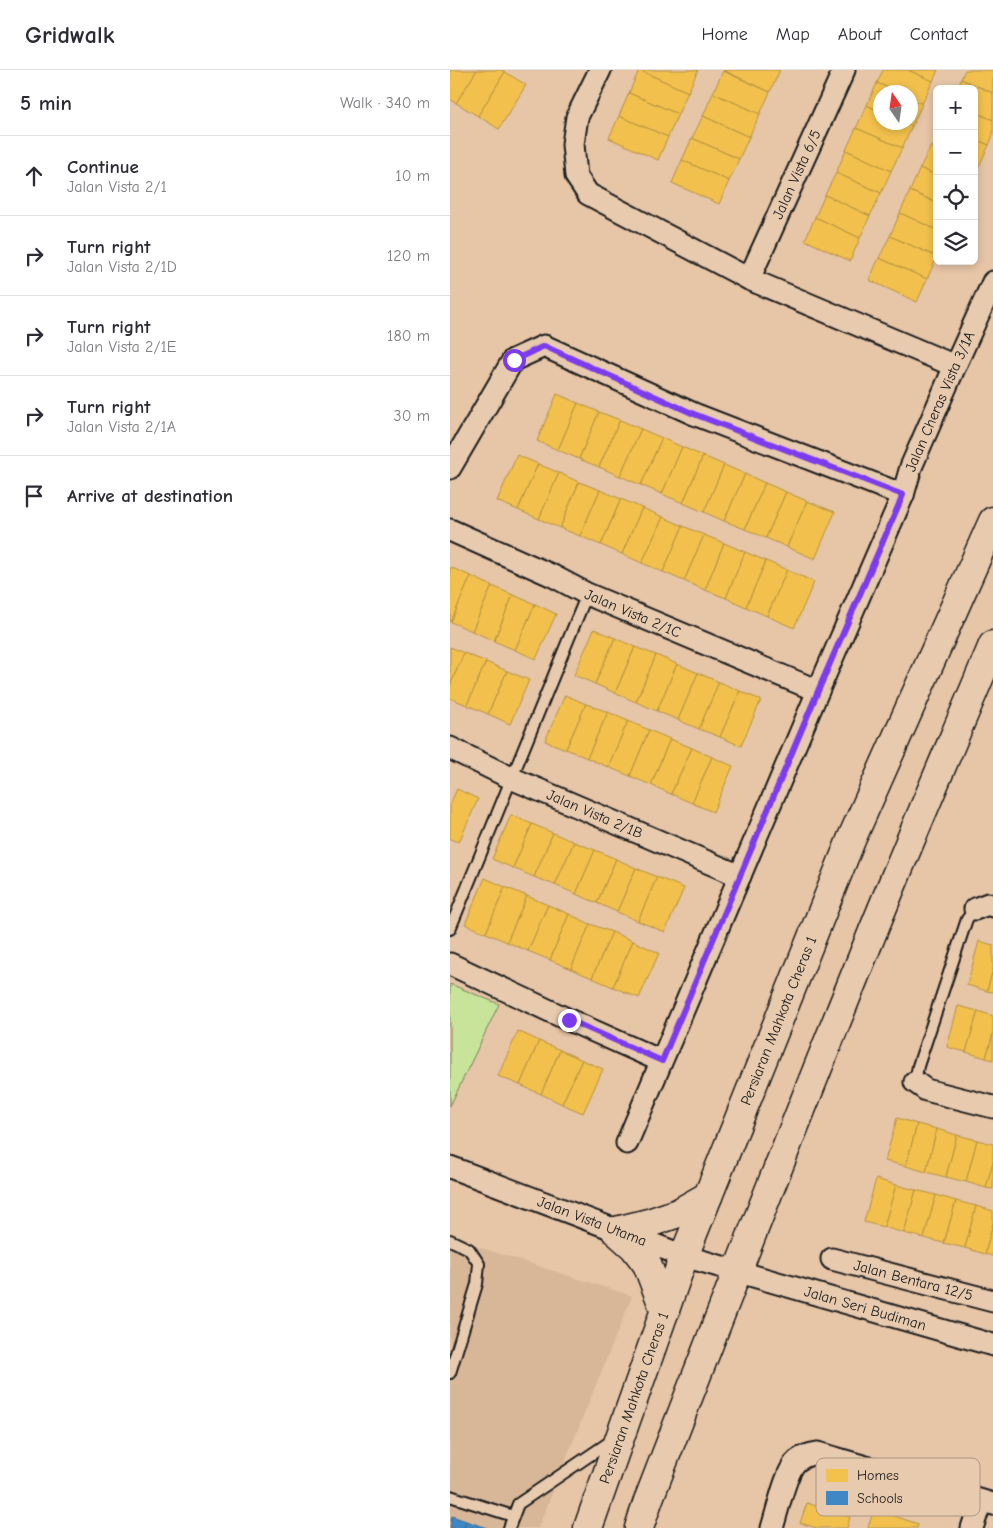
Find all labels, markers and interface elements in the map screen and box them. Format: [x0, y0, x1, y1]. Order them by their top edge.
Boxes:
text: Gridwalk [25, 21, 114, 49]
text: Home [701, 24, 748, 45]
text: Map [776, 24, 810, 45]
text: About [838, 24, 882, 45]
text: Contact [910, 24, 968, 45]
north arrow [873, 85, 918, 130]
map controls [933, 85, 978, 265]
button: + [933, 85, 978, 130]
text: 5 min [20, 91, 72, 115]
text: Walk · 340 m [340, 94, 430, 112]
street label: Jalan Vista 6/5 [769, 127, 825, 222]
button: − [933, 130, 978, 175]
text: Continue [67, 156, 139, 178]
icon: ahead [20, 162, 48, 190]
text: 10 m [395, 167, 430, 185]
button: locate [933, 175, 978, 220]
text: Jalan Vista 2/1 [67, 178, 167, 196]
button: layers [933, 220, 978, 265]
text: Turn right [67, 236, 151, 258]
icon: right [20, 242, 48, 270]
text: 120 m [387, 247, 430, 265]
text: Jalan Vista 2/1D [67, 258, 177, 276]
text: Turn right [67, 316, 151, 338]
icon: right [20, 322, 48, 350]
text: 180 m [387, 327, 430, 345]
street label: Jalan Cheras Vista 3/1A [901, 328, 979, 474]
text: Jalan Vista 2/1E [67, 338, 176, 356]
route start [503, 349, 526, 372]
text: Turn right [67, 396, 151, 418]
icon: right [20, 402, 48, 430]
text: 30 m [394, 407, 430, 425]
text: Jalan Vista 2/1A [67, 418, 176, 436]
icon: arrive [20, 482, 48, 510]
text: Arrive at destination [67, 485, 233, 507]
street label: Jalan Vista 2/1C [582, 585, 684, 641]
street label: Jalan Vista 2/1B [544, 785, 646, 842]
street label: Persiaran Mahkota Cheras 1 [736, 934, 820, 1108]
route end [558, 1009, 581, 1032]
street label: Jalan Vista Utama [535, 1192, 649, 1250]
street label: Jalan Bentara 12/5 [852, 1256, 975, 1304]
street label: Jalan Seri Budiman [802, 1282, 928, 1334]
street label: Persiaran Mahkota Cheras 1 [595, 1310, 672, 1486]
legend [816, 1458, 980, 1516]
text: Homes [857, 1467, 899, 1484]
text: Schools [857, 1490, 903, 1507]

